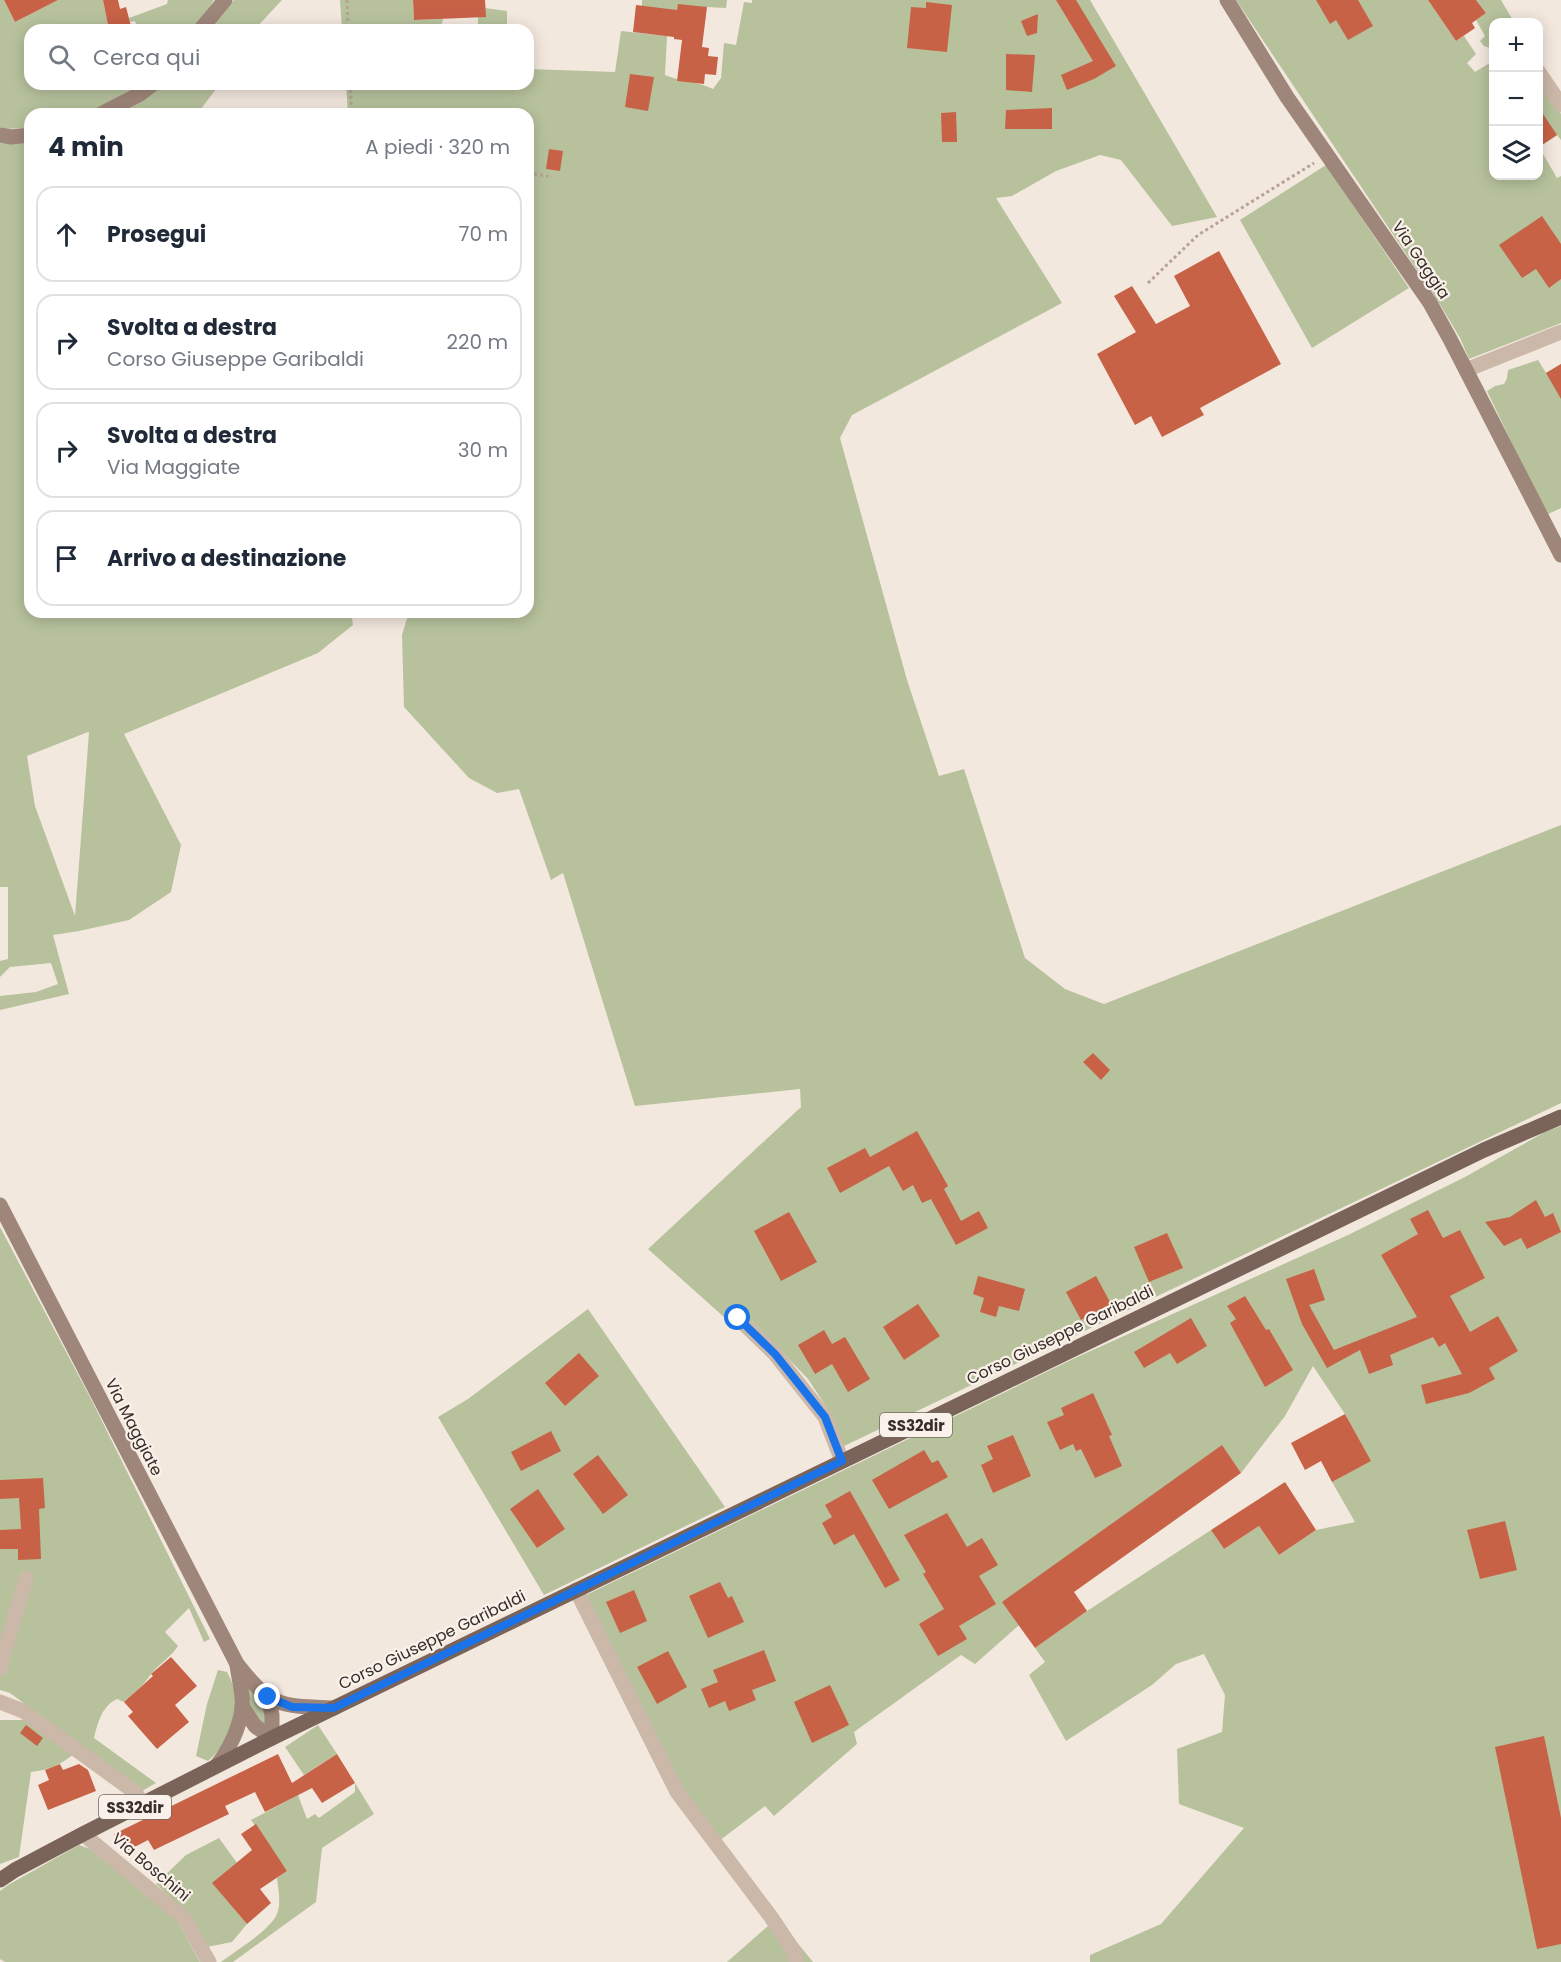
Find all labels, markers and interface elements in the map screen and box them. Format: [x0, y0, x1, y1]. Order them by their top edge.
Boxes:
map controls [1489, 18, 1543, 180]
button: + [1489, 18, 1543, 72]
search box [24, 24, 534, 90]
icon: search [45, 41, 78, 74]
text: Cerca qui [93, 42, 200, 73]
button: − [1489, 72, 1543, 126]
button: layers [1489, 126, 1543, 180]
text: 4 min [48, 129, 124, 165]
text: A piedi · 320 m [365, 133, 510, 161]
street label: Via Gaggia [1386, 216, 1456, 304]
icon: ahead [50, 218, 83, 251]
text: Prosegui [107, 219, 206, 250]
text: 70 m [459, 220, 508, 248]
text: Svolta a destra [107, 312, 277, 343]
icon: right [50, 326, 83, 359]
text: 220 m [447, 328, 508, 356]
text: Corso Giuseppe Garibaldi [107, 345, 364, 373]
text: Svolta a destra [107, 420, 277, 451]
icon: right [50, 434, 83, 467]
text: 30 m [458, 436, 508, 464]
text: Via Maggiate [107, 453, 240, 481]
icon: arrive [50, 542, 83, 575]
text: Arrivo a destinazione [107, 543, 346, 574]
street label: Corso Giuseppe Garibaldi [963, 1280, 1157, 1390]
route start [724, 1304, 750, 1330]
street label: Via Maggiate [100, 1374, 168, 1480]
road number: SS32dir [880, 1413, 952, 1437]
street label: Corso Giuseppe Garibaldi [335, 1585, 529, 1695]
route end [254, 1683, 280, 1709]
road number: SS32dir [99, 1795, 171, 1819]
street label: Via Boschini [107, 1827, 195, 1907]

